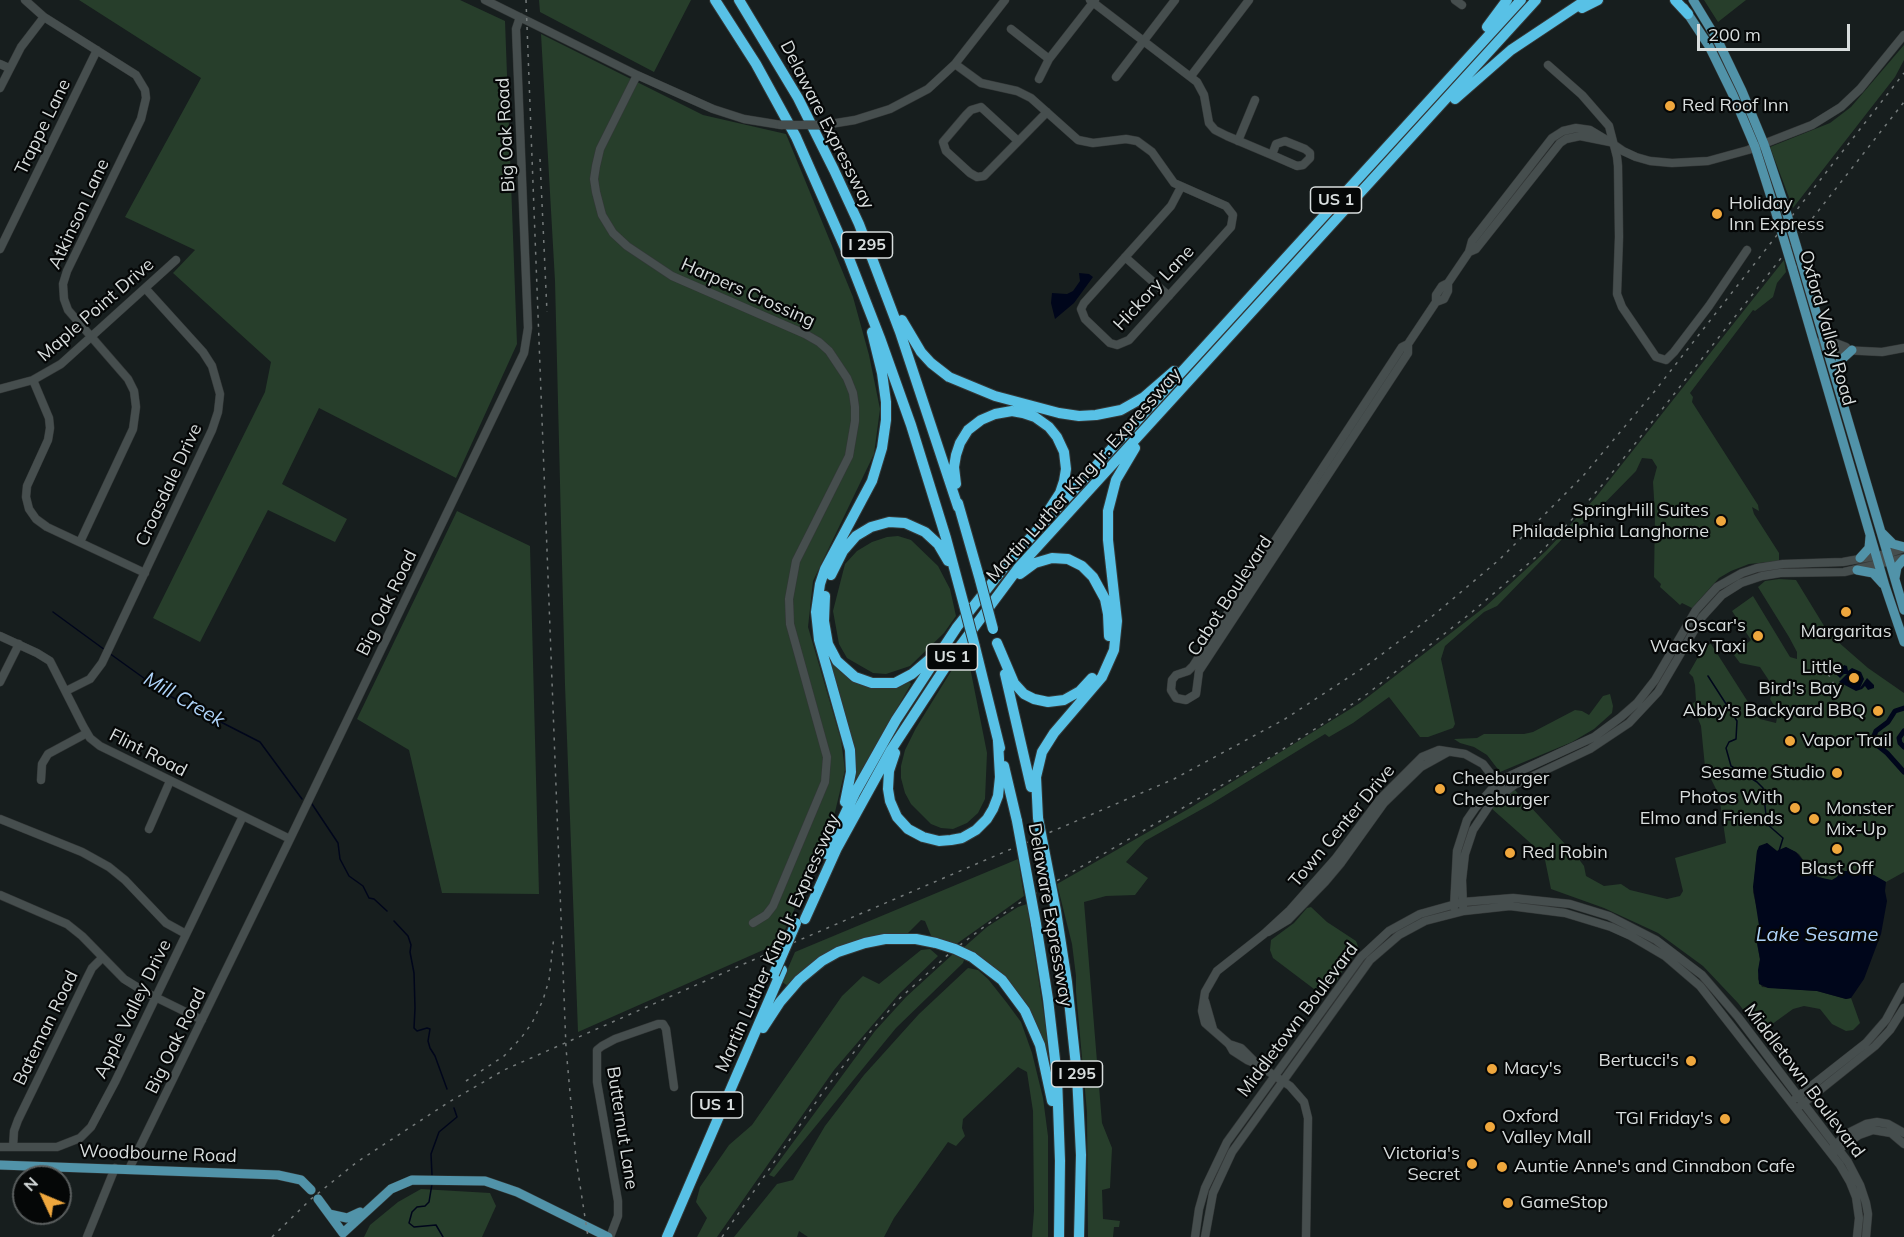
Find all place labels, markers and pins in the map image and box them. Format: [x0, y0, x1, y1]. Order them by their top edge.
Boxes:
place label: Red Roof Inn [1682, 95, 1789, 117]
marker: Red Roof Inn [1663, 99, 1677, 113]
place label: Holiday Inn Express [1729, 193, 1825, 236]
marker: Holiday Inn Express [1710, 207, 1724, 221]
place label: SpringHill Suites Philadelphia Langhorne [1512, 500, 1709, 542]
marker: SpringHill Suites Philadelphia Langhorne [1714, 514, 1728, 528]
marker: Margaritas [1839, 605, 1853, 619]
place label: Oscar's Wacky Taxi [1650, 615, 1746, 658]
place label: Margaritas [1800, 621, 1892, 643]
marker: Oscar's Wacky Taxi [1751, 629, 1765, 643]
place label: Little Bird's Bay [1758, 657, 1842, 700]
marker: Little Bird's Bay [1847, 671, 1861, 685]
place label: Abby's Backyard BBQ [1683, 700, 1866, 722]
marker: Abby's Backyard BBQ [1871, 704, 1885, 718]
place label: Vapor Trail [1802, 730, 1892, 752]
marker: Vapor Trail [1783, 734, 1797, 748]
place label: Sesame Studio [1701, 762, 1825, 784]
marker: Sesame Studio [1830, 766, 1844, 780]
place label: Cheeburger Cheeburger [1452, 768, 1549, 810]
marker: Cheeburger Cheeburger [1433, 782, 1447, 796]
place label: Photos With Elmo and Friends [1640, 787, 1783, 830]
place label: Monster Mix-Up [1826, 798, 1894, 840]
marker: Photos With Elmo and Friends [1788, 801, 1802, 815]
marker: Monster Mix-Up [1807, 812, 1821, 826]
place label: Red Robin [1522, 842, 1608, 864]
marker: Blast Off [1830, 842, 1844, 856]
marker: Red Robin [1503, 846, 1517, 860]
place label: Blast Off [1801, 858, 1873, 880]
place label: Bertucci's [1598, 1050, 1679, 1072]
marker: Bertucci's [1684, 1054, 1698, 1068]
place label: Macy's [1504, 1058, 1562, 1080]
marker: Macy's [1485, 1062, 1499, 1076]
place label: Oxford Valley Mall [1502, 1106, 1592, 1148]
place label: TGI Friday's [1616, 1108, 1713, 1130]
marker: TGI Friday's [1718, 1112, 1732, 1126]
marker: Oxford Valley Mall [1483, 1120, 1497, 1134]
place label: Victoria's Secret [1383, 1143, 1460, 1186]
place label: Auntie Anne's and Cinnabon Cafe [1514, 1156, 1795, 1178]
marker: Victoria's Secret [1465, 1157, 1479, 1171]
marker: Auntie Anne's and Cinnabon Cafe [1495, 1160, 1509, 1174]
place label: GameStop [1520, 1192, 1608, 1214]
marker: GameStop [1501, 1196, 1515, 1210]

